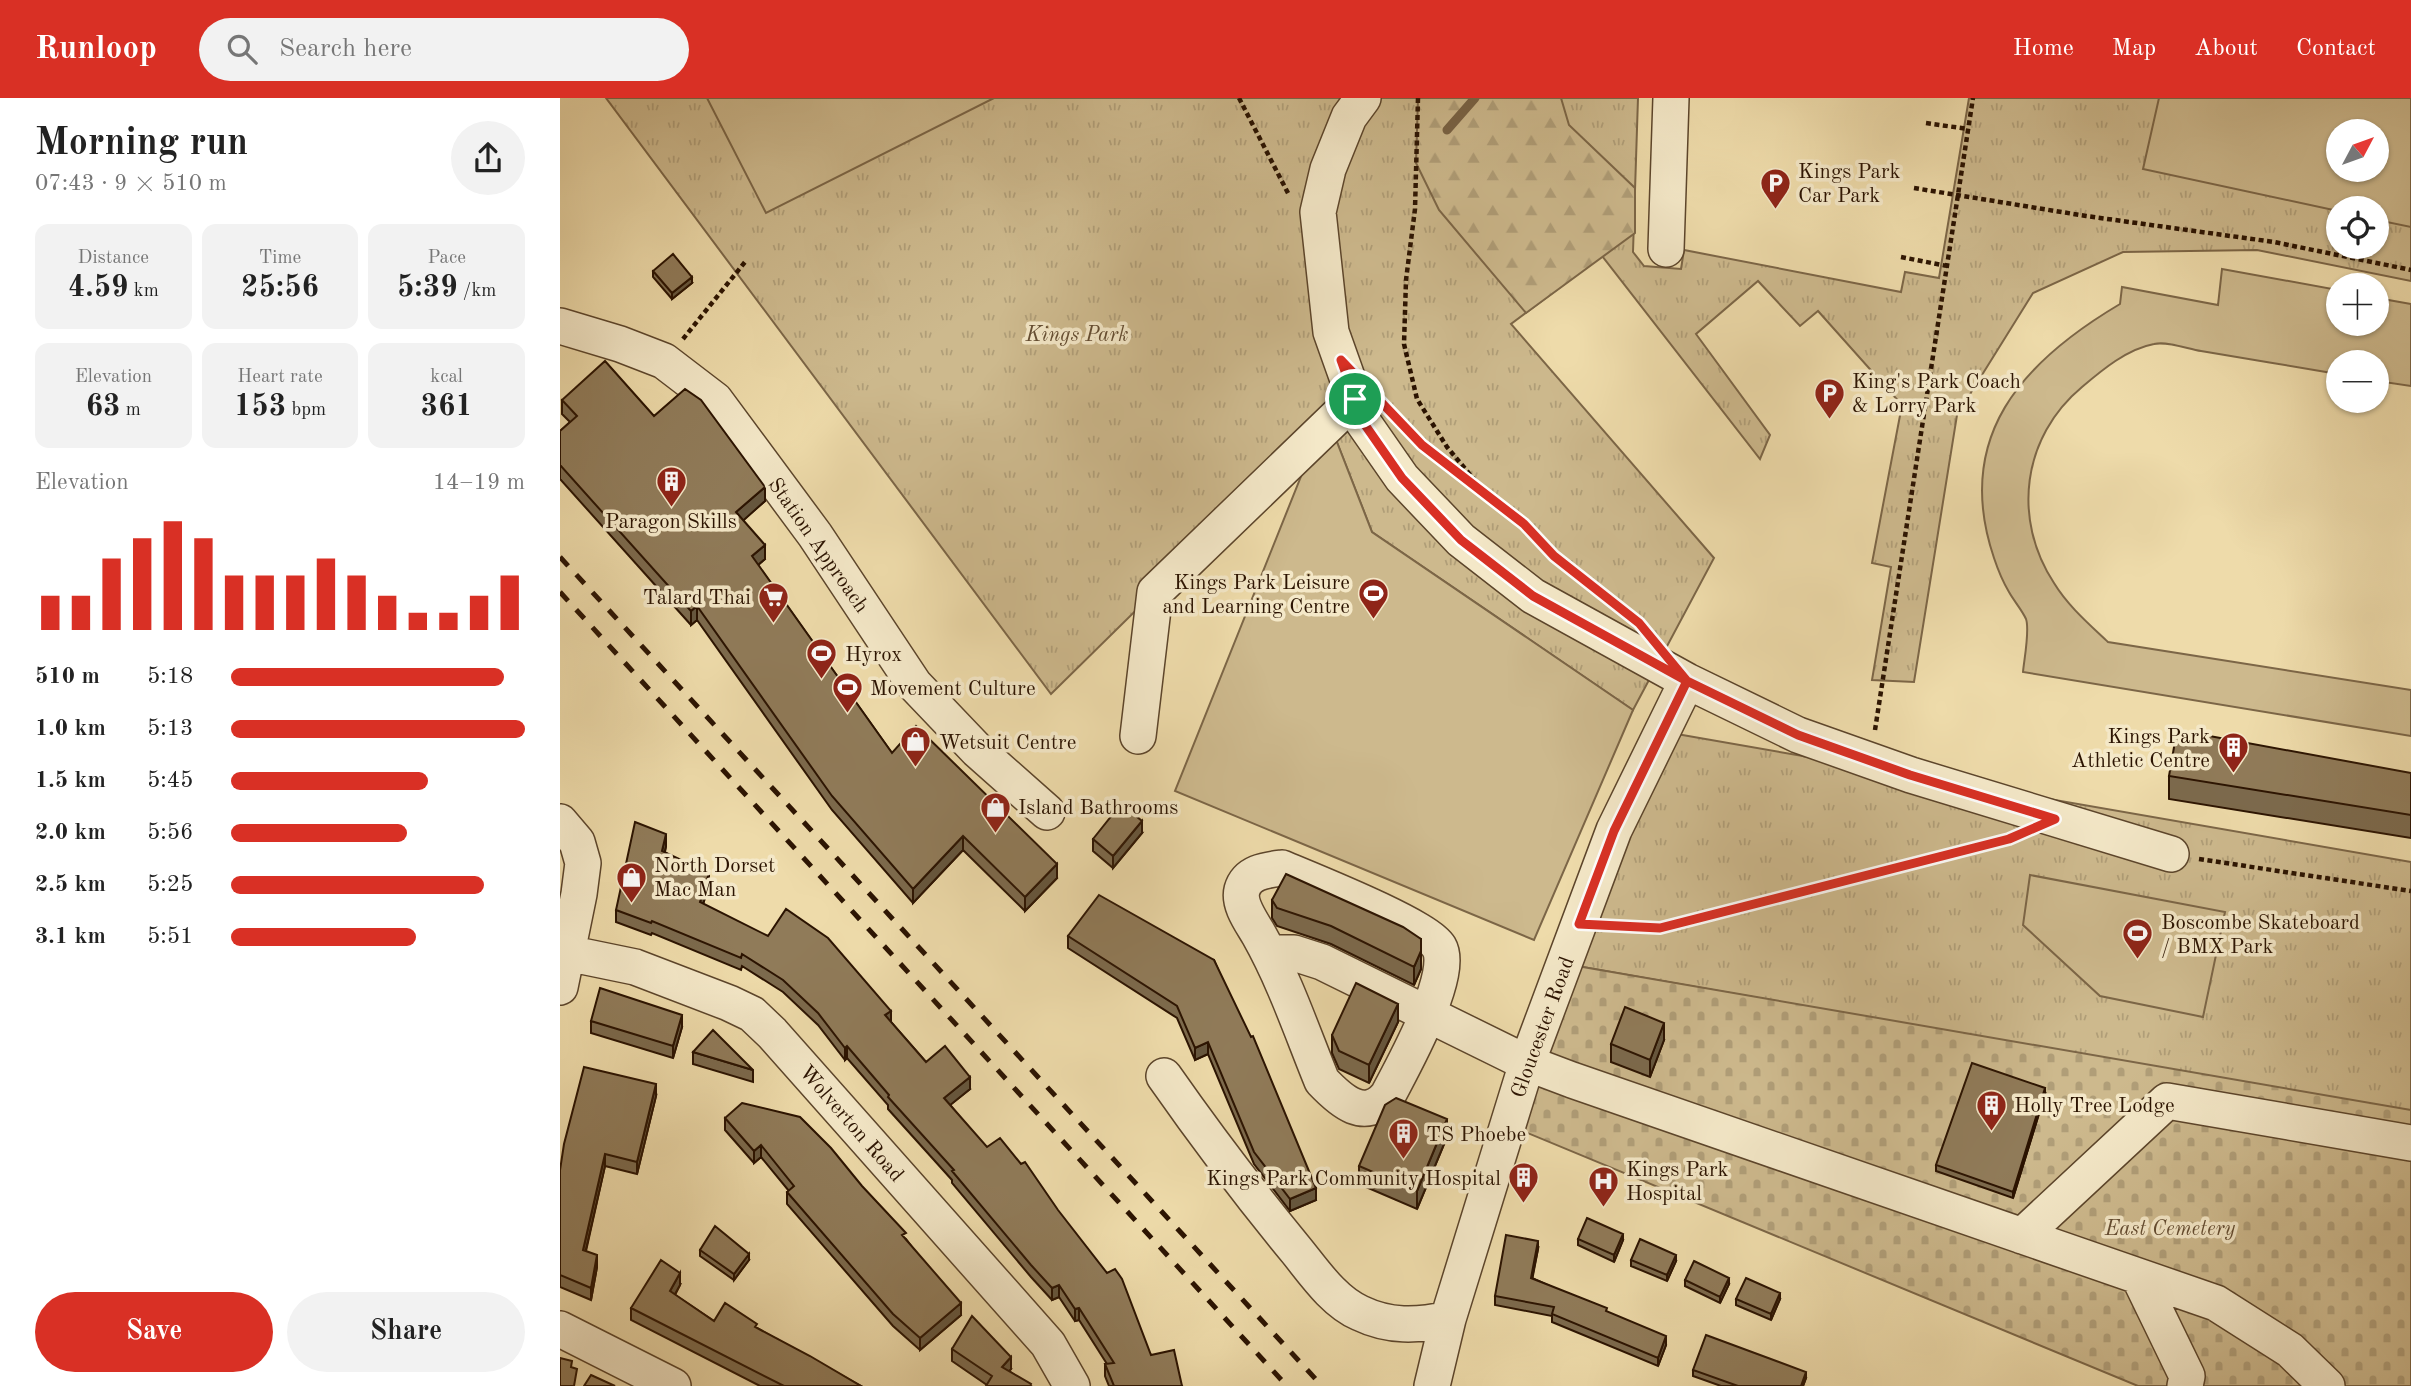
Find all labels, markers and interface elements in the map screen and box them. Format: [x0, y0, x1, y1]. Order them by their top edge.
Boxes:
search box [199, 18, 689, 81]
icon: search [223, 30, 261, 68]
text: Runloop [35, 33, 157, 66]
text: Search here [279, 36, 412, 62]
text: Home [2013, 37, 2074, 61]
text: Map [2112, 37, 2156, 61]
text: About [2194, 37, 2258, 61]
text: Contact [2296, 37, 2376, 61]
north arrow [2326, 119, 2389, 182]
map controls [2326, 119, 2389, 413]
button: share [451, 121, 525, 195]
text: Morning run [35, 125, 248, 163]
place label: Kings Park Car Park [1798, 162, 1901, 207]
parking icon: Kings Park Car Park [1758, 166, 1792, 210]
text: 07:43 · 9 × 510 m [35, 172, 227, 195]
button: locate [2326, 196, 2389, 259]
text: Distance [78, 249, 149, 268]
text: Time [259, 249, 301, 268]
text: Pace [427, 249, 466, 268]
text: 4.59 [68, 273, 128, 303]
text: 25:56 [241, 273, 319, 303]
text: 5:39 [397, 273, 458, 303]
button: + [2326, 273, 2389, 336]
text: km [128, 282, 159, 301]
text: /km [458, 282, 496, 301]
park label: Kings Park [1024, 325, 1129, 346]
button: − [2326, 350, 2389, 413]
text: Elevation [75, 368, 152, 387]
text: Heart rate [237, 368, 323, 387]
text: kcal [430, 368, 463, 387]
pin [1325, 369, 1385, 429]
place label: King's Park Coach & Lorry Park [1852, 372, 2021, 417]
parking icon: King's Park Coach & Lorry Park [1812, 376, 1846, 420]
icon: arrive [1336, 380, 1374, 418]
text: 63 [86, 392, 121, 422]
text: 153 [234, 392, 286, 422]
text: 361 [421, 392, 473, 422]
text: m [121, 401, 141, 420]
text: bpm [286, 401, 326, 420]
building icon: Paragon Skills [654, 464, 688, 508]
text: Elevation [35, 471, 129, 494]
text: 14–19 m [433, 471, 525, 494]
street label: Station Approach [764, 475, 872, 617]
place label: Paragon Skills [605, 512, 737, 533]
place label: Kings Park Leisure and Learning Centre [1162, 573, 1350, 618]
sports icon: Kings Park Leisure and Learning Centre [1356, 577, 1390, 621]
supermarket icon: Talard Thai [757, 580, 791, 624]
place label: Talard Thai [643, 588, 751, 609]
sports icon: Hyrox [805, 637, 839, 681]
place label: Hyrox [845, 645, 902, 666]
text: 510 m [35, 665, 100, 688]
text: 5:18 [147, 665, 193, 688]
sports icon: Movement Culture [830, 671, 864, 715]
place label: Movement Culture [870, 679, 1036, 700]
text: 1.0 km [35, 717, 106, 740]
text: 5:13 [147, 717, 193, 740]
shop icon: Wetsuit Centre [899, 725, 933, 769]
place label: Kings Park Athletic Centre [2071, 727, 2210, 772]
building icon: Kings Park Athletic Centre [2216, 731, 2250, 775]
place label: Wetsuit Centre [939, 733, 1076, 754]
text: 1.5 km [35, 769, 106, 792]
text: 5:45 [147, 769, 193, 792]
shop icon: Island Bathrooms [978, 790, 1012, 834]
place label: Island Bathrooms [1018, 798, 1178, 819]
text: 2.0 km [35, 821, 106, 844]
text: 5:56 [147, 821, 193, 844]
place label: North Dorset Mac Man [654, 856, 775, 901]
shop icon: North Dorset Mac Man [614, 860, 648, 904]
text: 2.5 km [35, 873, 106, 896]
text: 5:25 [147, 873, 193, 896]
place label: Boscombe Skateboard / BMX Park [2161, 913, 2360, 958]
sports icon: Boscombe Skateboard / BMX Park [2121, 917, 2155, 961]
text: 3.1 km [35, 925, 106, 948]
text: 5:51 [147, 925, 193, 948]
street label: Gloucester Road [1508, 954, 1579, 1101]
street label: Wolverton Road [795, 1062, 907, 1186]
building icon: Holly Tree Lodge [1974, 1088, 2008, 1132]
place label: Holly Tree Lodge [2014, 1096, 2175, 1117]
building icon: TS Phoebe [1386, 1117, 1420, 1161]
place label: TS Phoebe [1426, 1125, 1526, 1146]
place label: Kings Park Hospital [1626, 1160, 1729, 1205]
building icon: Kings Park Community Hospital [1507, 1161, 1541, 1205]
hospital icon: Kings Park Hospital [1586, 1164, 1620, 1208]
place label: Kings Park Community Hospital [1206, 1169, 1501, 1190]
park label: East Cemetery [2104, 1219, 2236, 1240]
button: Save [35, 1292, 273, 1372]
button: Share [287, 1292, 525, 1372]

